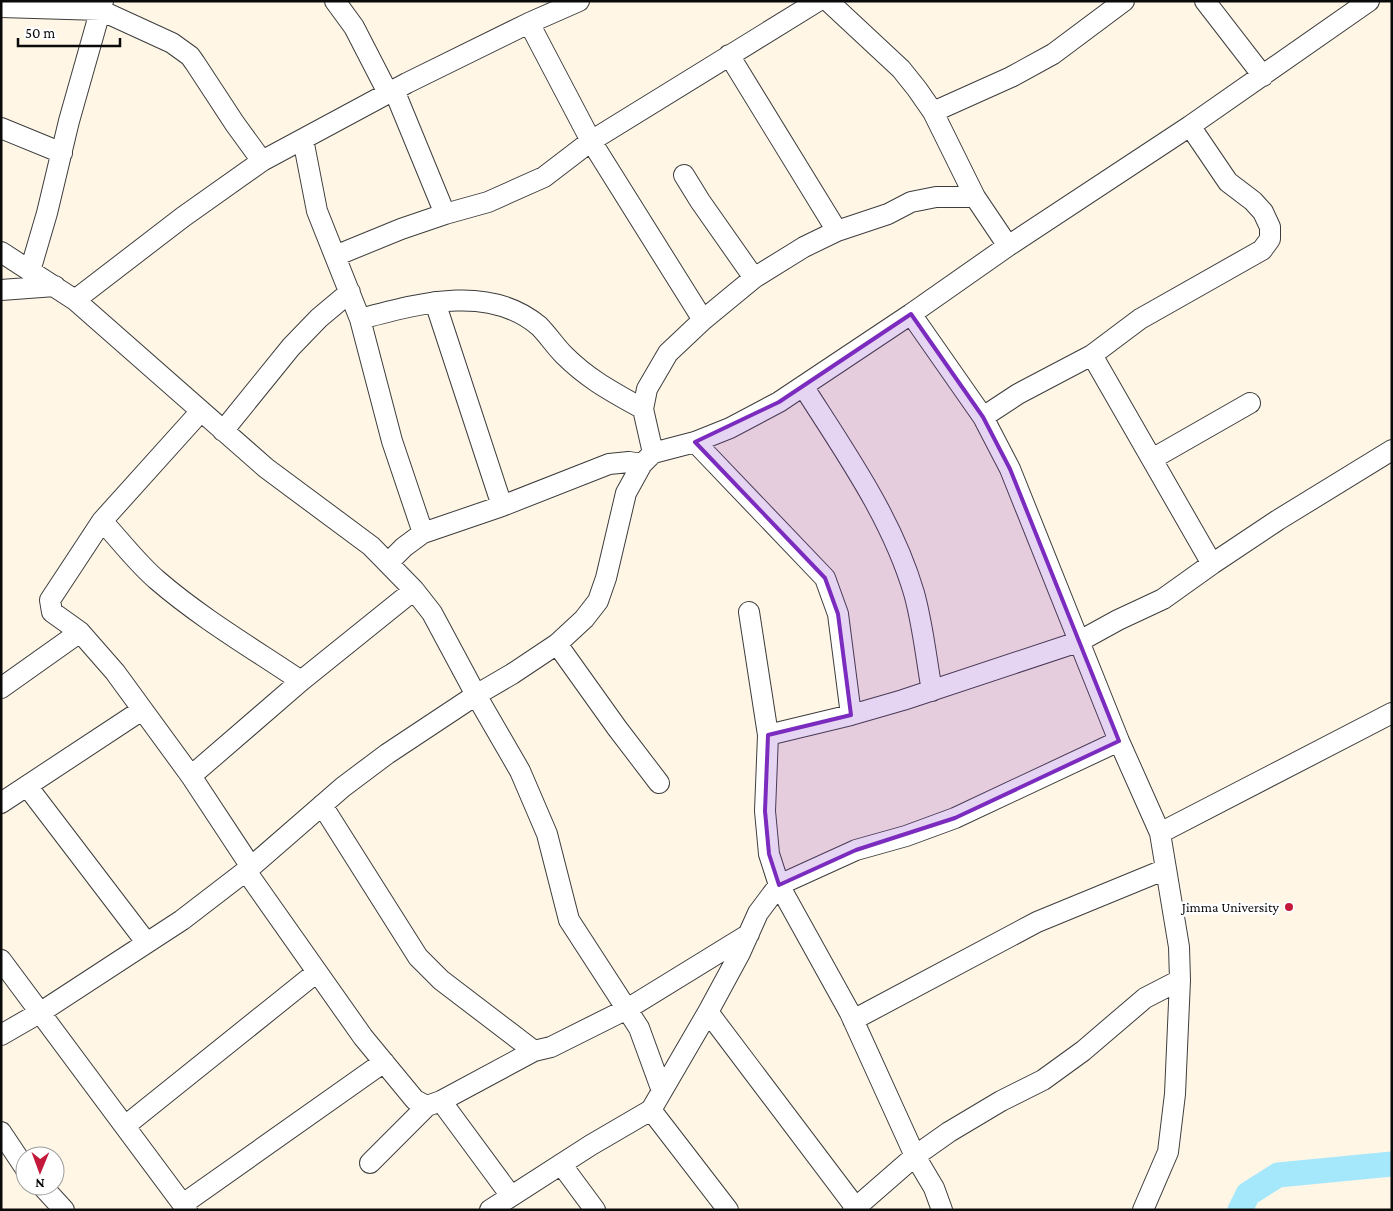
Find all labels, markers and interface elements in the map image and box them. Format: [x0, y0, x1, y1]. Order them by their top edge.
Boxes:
scale bar [18, 15, 120, 47]
text: 50 m [25, 25, 55, 41]
place label: Jimma University [1180, 899, 1280, 915]
marker: Jimma University [1283, 901, 1295, 913]
north arrow [15, 1146, 65, 1196]
text: N [34, 1176, 45, 1192]

